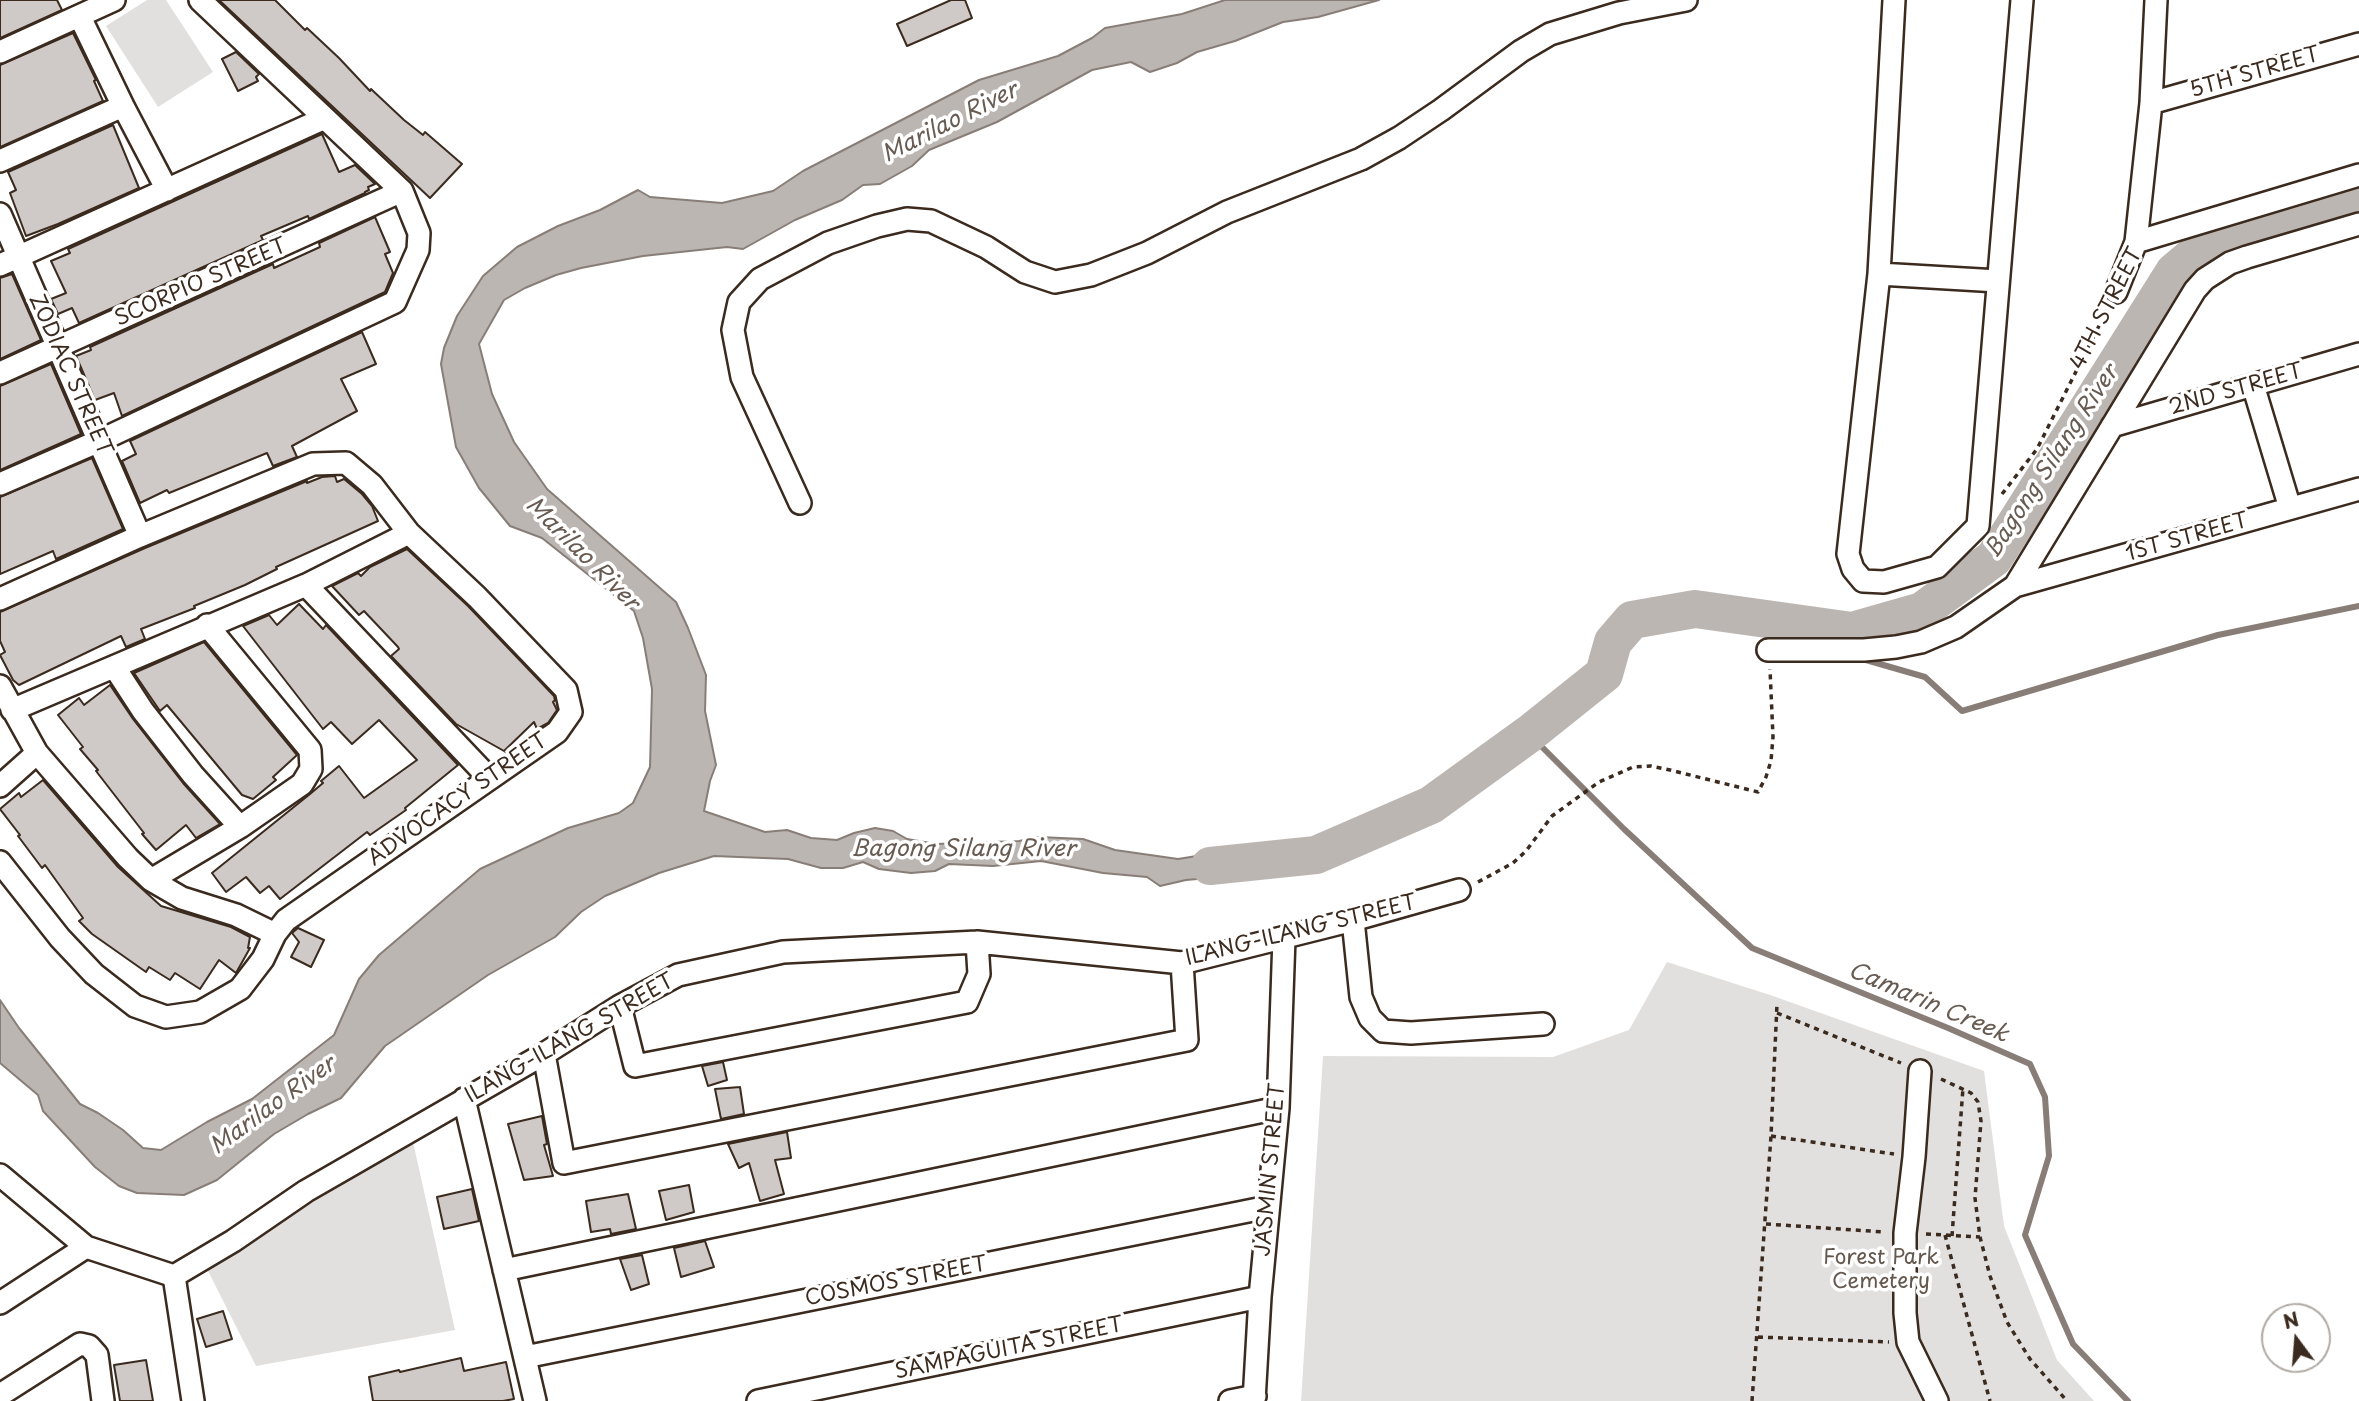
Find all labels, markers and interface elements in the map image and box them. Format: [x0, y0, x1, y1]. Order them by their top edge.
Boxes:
street label: 5TH STREET [2187, 42, 2323, 104]
water label: Marilao River [878, 77, 1022, 169]
street label: SCORPIO STREET [111, 234, 291, 332]
street label: 4TH STREET [2066, 244, 2148, 374]
street label: ZODIAC STREET [23, 290, 117, 460]
street label: 2ND STREET [2166, 359, 2306, 421]
water label: Bagong Silang River [1979, 360, 2125, 564]
water label: Marilao River [520, 492, 644, 616]
street label: 1ST STREET [2123, 508, 2251, 568]
street label: ADVOCACY STREET [363, 728, 553, 872]
water label: Bagong Silang River [851, 836, 1075, 864]
street label: ILANG-ILANG STREET [1183, 890, 1419, 972]
water label: Camarin Creek [1844, 957, 2012, 1049]
street label: ILANG-ILANG STREET [461, 969, 679, 1109]
water label: Marilao River [205, 1051, 341, 1161]
street label: JASMIN STREET [1251, 1082, 1291, 1258]
park label: Forest Park Cemetery [1823, 1245, 1939, 1295]
street label: COSMOS STREET [803, 1252, 989, 1312]
north arrow [2261, 1303, 2331, 1373]
text: N [2280, 1304, 2302, 1335]
street label: SAMPAGUITA STREET [892, 1312, 1126, 1386]

